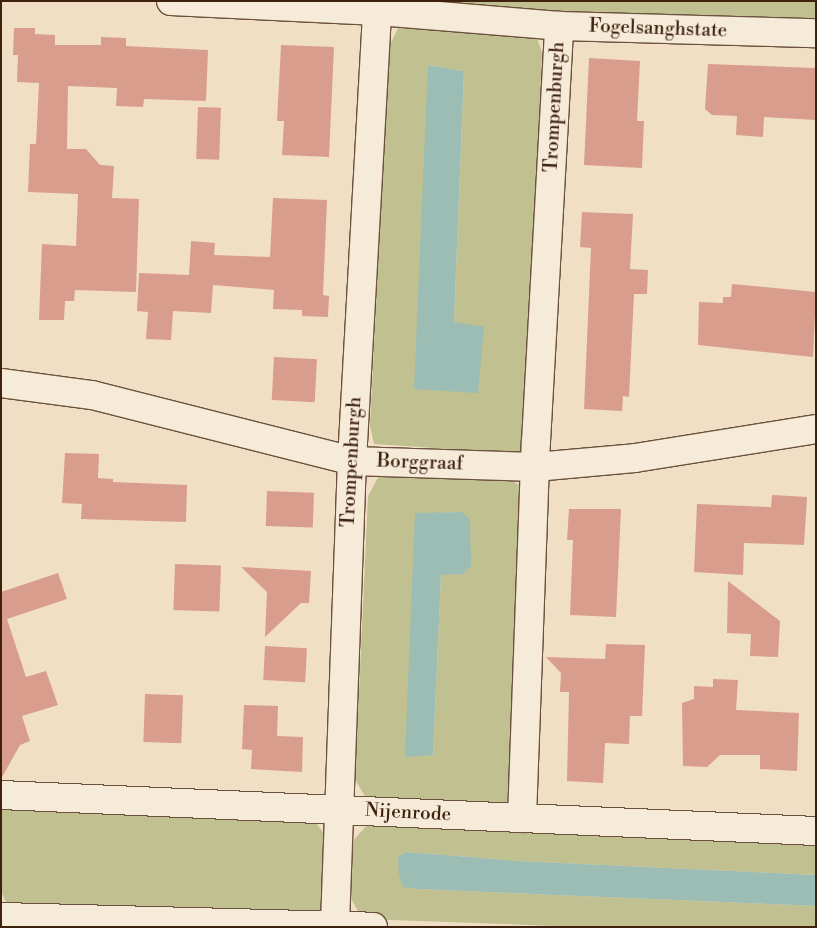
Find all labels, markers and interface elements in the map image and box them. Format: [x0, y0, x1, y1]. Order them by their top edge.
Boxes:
street label: Fogelsanghstate [588, 15, 728, 43]
street label: Trompenburgh [540, 41, 570, 173]
street label: Trompenburgh [337, 396, 367, 528]
street label: Borggraaf [376, 450, 464, 476]
street label: Nijenrode [364, 799, 452, 827]

